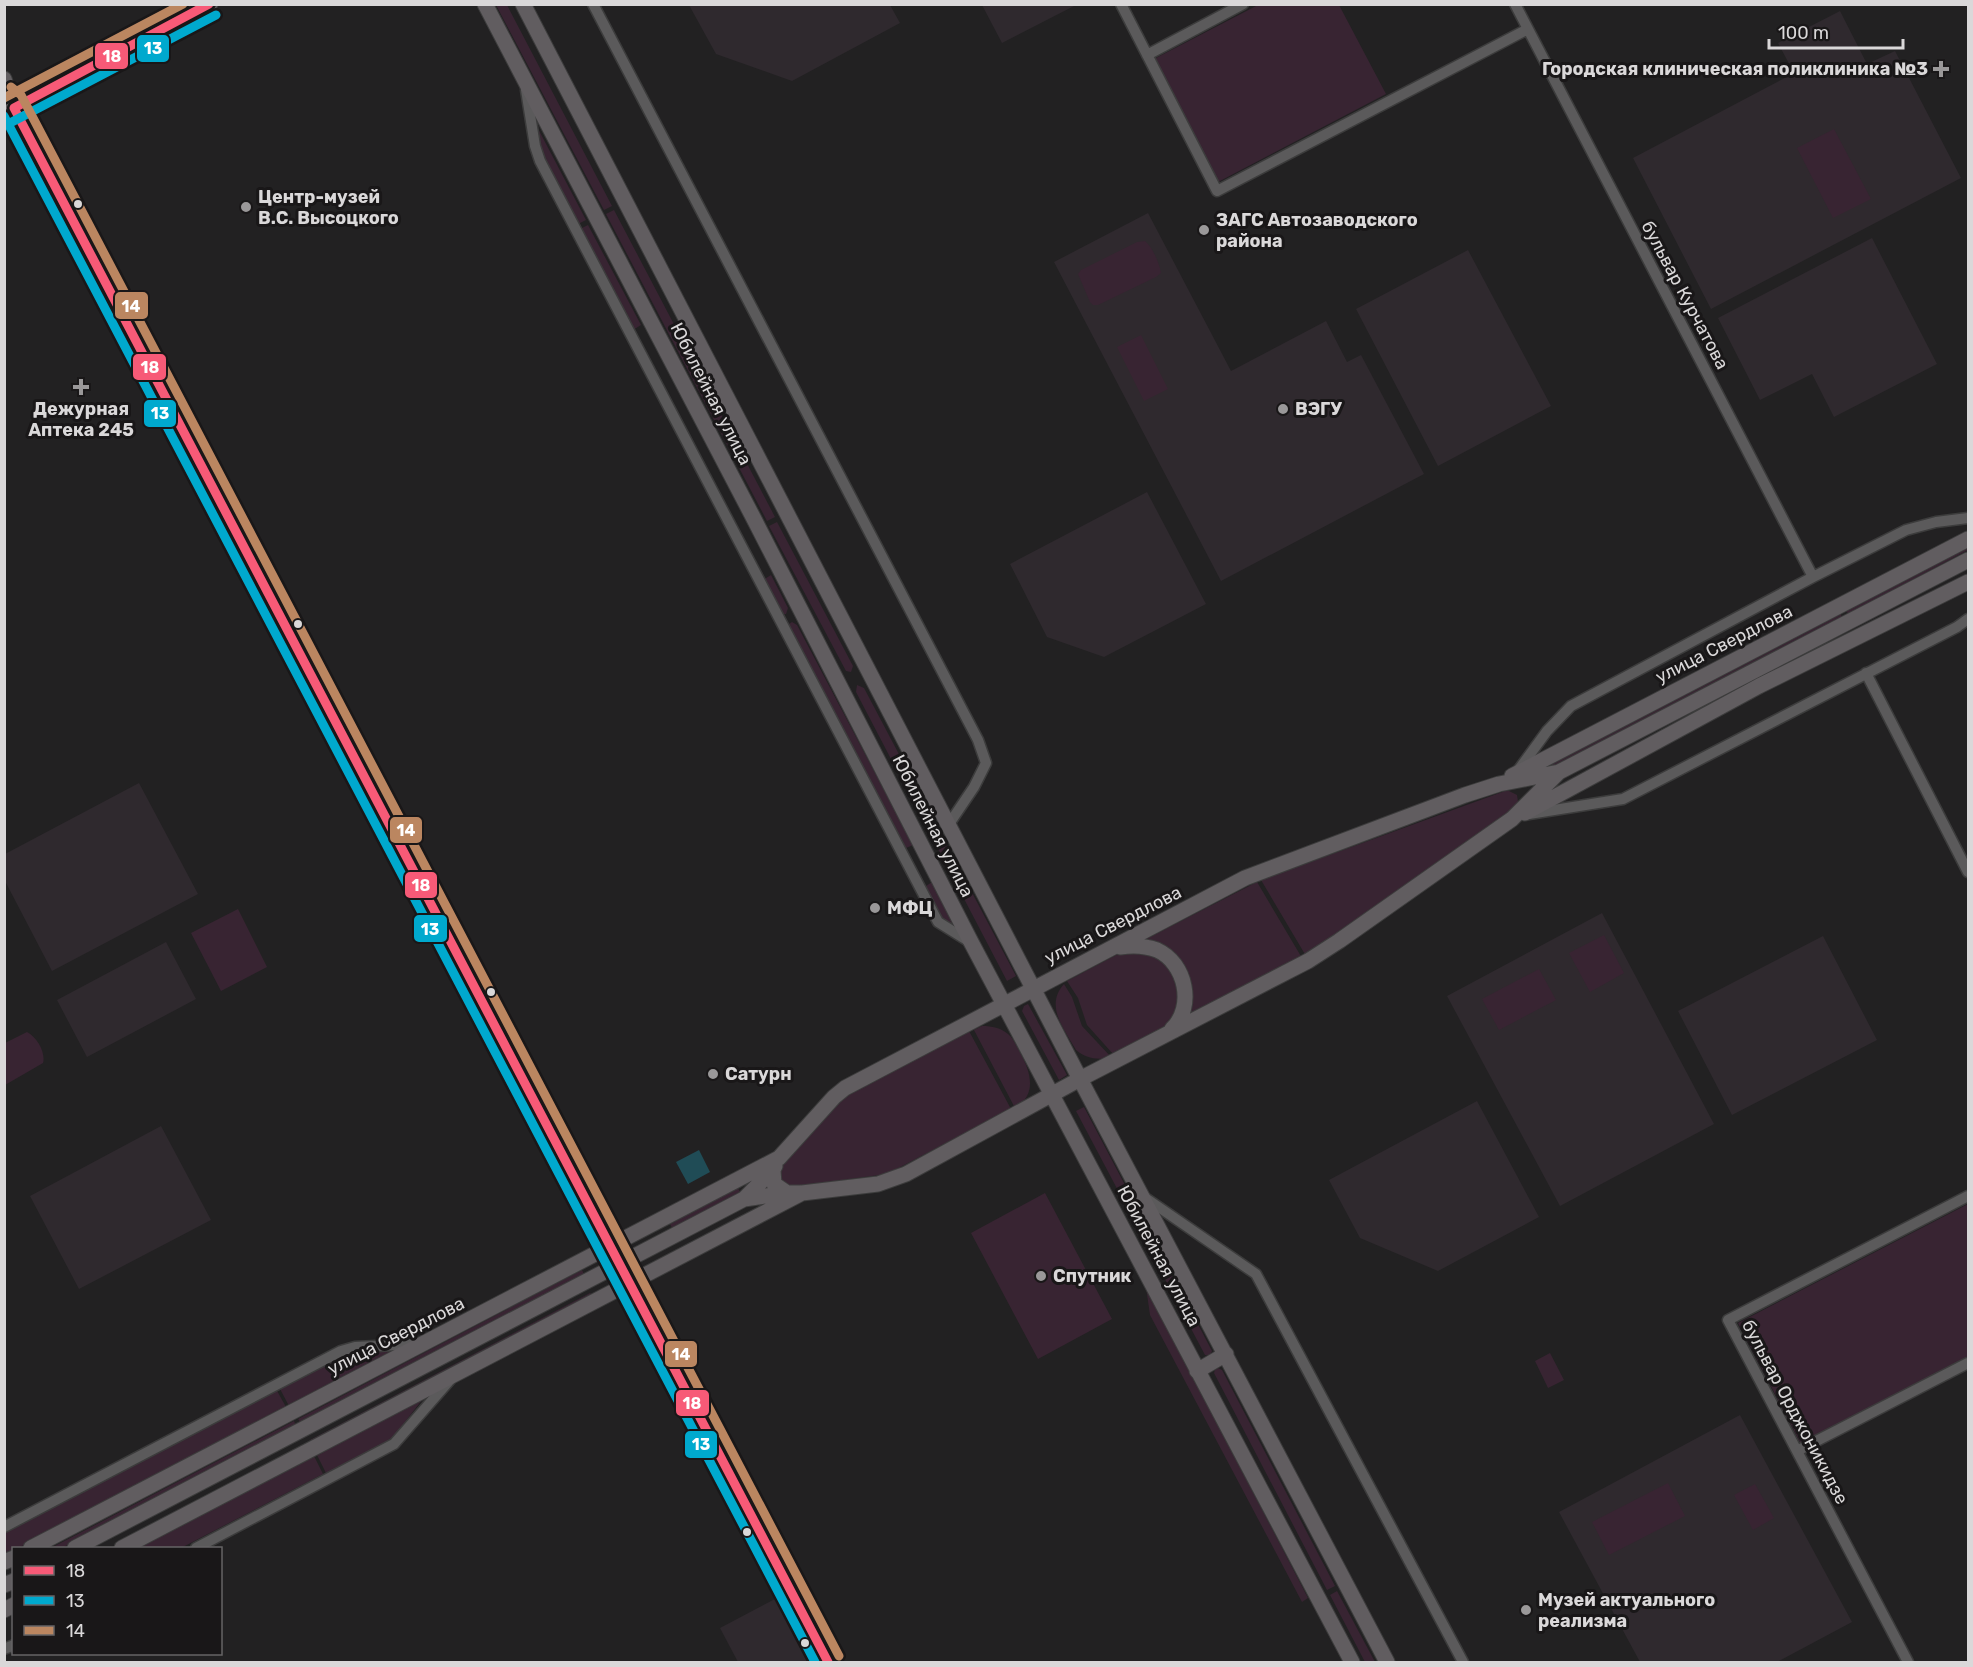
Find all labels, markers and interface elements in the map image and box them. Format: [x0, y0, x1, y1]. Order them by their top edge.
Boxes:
scale bar [1769, 12, 1902, 50]
text: 100 m [1778, 22, 1829, 44]
line badge: 13 [136, 34, 170, 63]
text: 13 [144, 39, 162, 58]
line badge: 18 [94, 42, 129, 70]
text: 18 [103, 47, 122, 66]
place label: Городская клиническая поликлиника №3 [1542, 58, 1928, 80]
marker: Городская клиническая поликлиника №3 [1932, 60, 1950, 78]
place label: Центр-музей В.С. Высоцкого [258, 186, 399, 229]
unlabelled marker [72, 198, 84, 210]
marker: Центр-музей В.С. Высоцкого [239, 200, 253, 214]
place label: ЗАГС Автозаводского района [1216, 209, 1418, 252]
street label: бульвар Курчатова [1637, 217, 1733, 373]
marker: ЗАГС Автозаводского района [1197, 223, 1211, 237]
line badge: 14 [114, 291, 149, 320]
text: 14 [122, 297, 141, 316]
street label: Юбилейная улица [666, 319, 756, 469]
line badge: 18 [132, 353, 167, 381]
text: 18 [141, 358, 160, 377]
marker: Дежурная Аптека 245 [72, 378, 90, 396]
place label: Дежурная Аптека 245 [28, 398, 134, 441]
place label: ВЭГУ [1295, 398, 1342, 420]
line badge: 13 [143, 399, 177, 428]
marker: ВЭГУ [1276, 402, 1290, 416]
text: 13 [151, 404, 169, 423]
street label: улица Свердлова [1652, 600, 1796, 688]
unlabelled marker [292, 618, 304, 630]
street label: Юбилейная улица [888, 751, 978, 901]
line badge: 14 [389, 816, 423, 844]
text: 14 [397, 821, 416, 840]
line badge: 18 [404, 871, 438, 899]
text: 18 [412, 876, 431, 895]
street label: улица Свердлова [1041, 881, 1185, 969]
place label: МФЦ [887, 897, 933, 919]
marker: МФЦ [868, 901, 882, 915]
line badge: 13 [413, 914, 448, 943]
text: 13 [421, 920, 439, 939]
unlabelled marker [485, 986, 497, 998]
place label: Сатурн [725, 1063, 792, 1085]
marker: Сатурн [706, 1067, 720, 1081]
street label: Юбилейная улица [1112, 1182, 1206, 1330]
place label: Спутник [1053, 1265, 1131, 1287]
marker: Спутник [1034, 1269, 1048, 1283]
street label: улица Свердлова [324, 1292, 468, 1380]
street label: бульвар Орджоникидзе [1737, 1316, 1853, 1508]
line badge: 14 [664, 1340, 698, 1368]
text: 14 [672, 1345, 691, 1364]
line badge: 18 [675, 1389, 710, 1417]
text: 18 [683, 1394, 702, 1413]
line badge: 13 [684, 1430, 718, 1459]
text: 13 [692, 1435, 710, 1454]
unlabelled marker [741, 1526, 753, 1538]
legend [12, 1547, 222, 1655]
text: 18 [66, 1560, 85, 1582]
place label: Музей актуального реализма [1538, 1589, 1715, 1632]
text: 13 [66, 1590, 85, 1612]
marker: Музей актуального реализма [1519, 1603, 1533, 1617]
text: 14 [66, 1620, 85, 1642]
unlabelled marker [799, 1637, 811, 1649]

